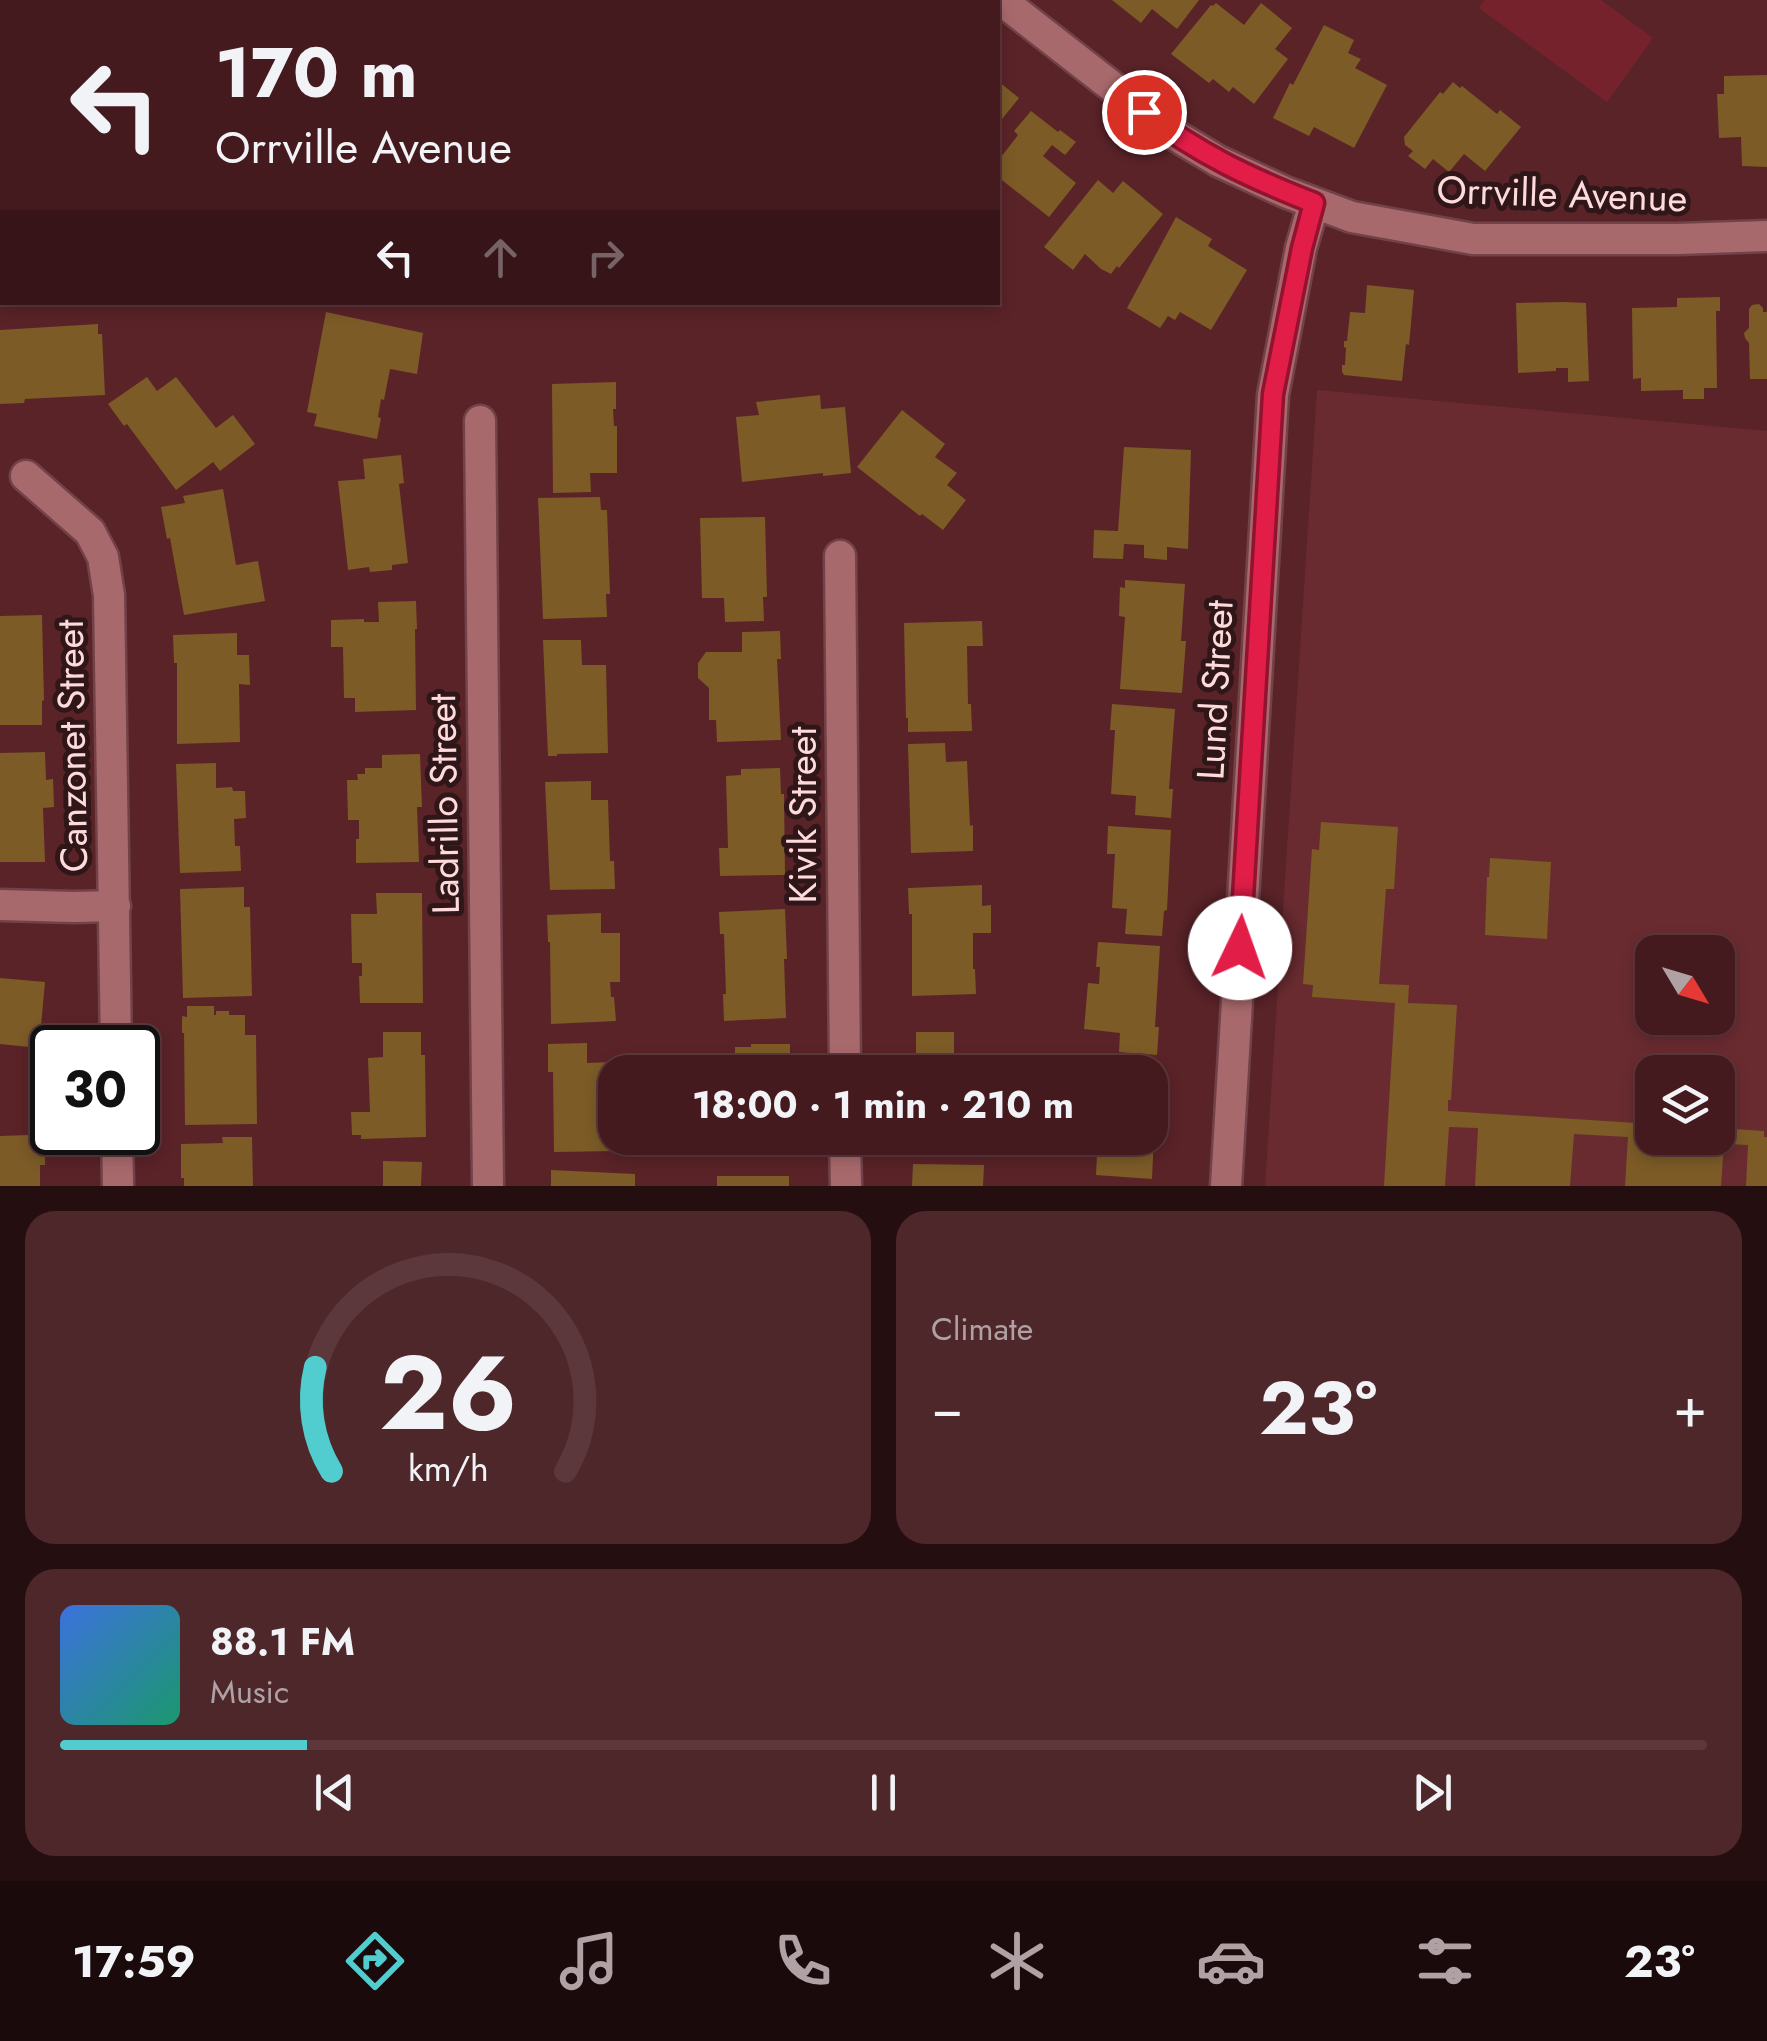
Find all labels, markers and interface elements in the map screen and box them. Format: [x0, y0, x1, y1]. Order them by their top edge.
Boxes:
text: 170 m [215, 22, 418, 123]
icon: left [50, 40, 180, 170]
pin [1102, 70, 1187, 155]
icon: arrive [1117, 85, 1172, 140]
text: Orrville Avenue [215, 115, 512, 180]
street label: Orrville Avenue [1436, 162, 1688, 225]
icon: left [368, 230, 423, 285]
icon: ahead [473, 230, 528, 285]
icon: right [578, 230, 633, 285]
street label: Lund Street [1182, 599, 1247, 781]
street label: Canzonet Street [42, 619, 101, 873]
street label: Ladrillo Street [414, 693, 473, 915]
street label: Kivik Street [775, 727, 830, 903]
position arrow [1188, 896, 1292, 1000]
north arrow [1635, 935, 1735, 1035]
map controls [1635, 935, 1735, 1155]
speed limit sign: 30 [30, 1025, 160, 1155]
button: layers [1635, 1055, 1735, 1155]
text: 18:00 · 1 min · 210 m [692, 1077, 1074, 1132]
text: Climate [931, 1306, 1033, 1352]
text: 26 [379, 1318, 517, 1468]
text: 23° [1259, 1354, 1377, 1462]
text: − [931, 1368, 963, 1448]
text: + [1673, 1368, 1707, 1448]
text: km/h [408, 1443, 488, 1494]
text: 88.1 FM [210, 1614, 355, 1669]
text: Music [210, 1669, 289, 1715]
icon: previous [307, 1765, 362, 1820]
icon: pause [856, 1765, 911, 1820]
icon: next [1405, 1765, 1460, 1820]
icon: directions [340, 1926, 410, 1996]
icon: music [554, 1926, 624, 1996]
icon: phone [768, 1926, 838, 1996]
icon: climate [982, 1926, 1052, 1996]
icon: car [1196, 1926, 1266, 1996]
icon: filters [1410, 1926, 1480, 1996]
text: 17:59 [72, 1929, 196, 1994]
text: 23° [1624, 1929, 1695, 1994]

